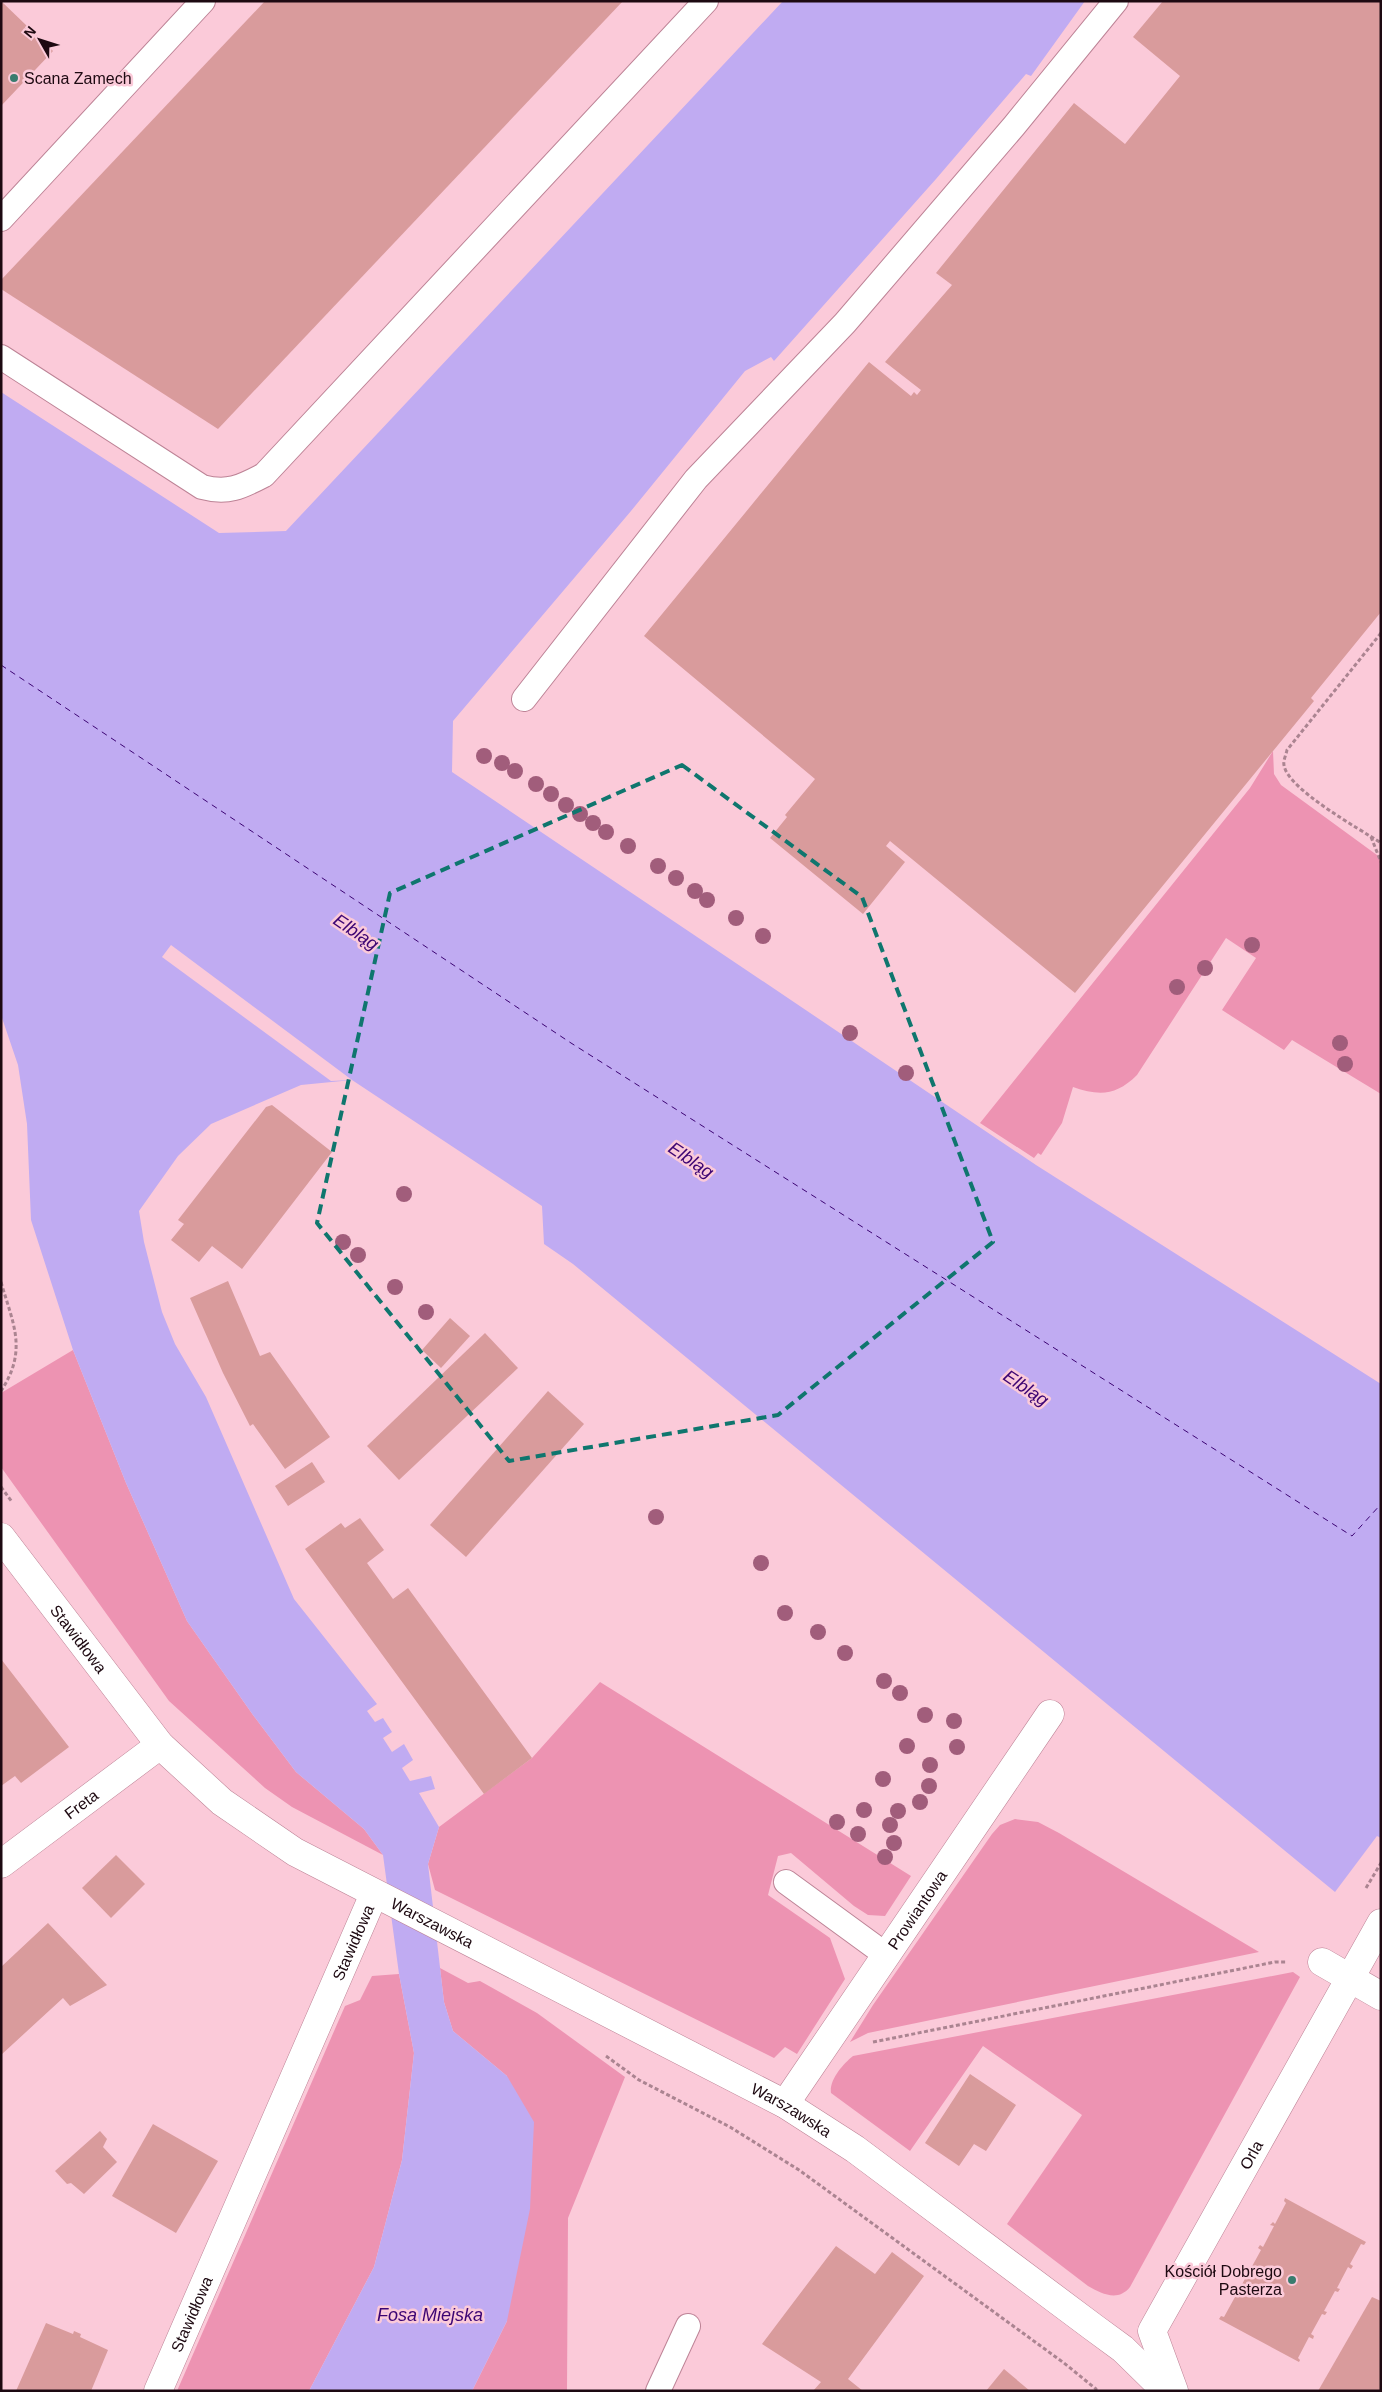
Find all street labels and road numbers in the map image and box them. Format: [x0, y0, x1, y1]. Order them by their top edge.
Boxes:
street label: Stawidłowa [47, 1602, 110, 1676]
street label: Freta [61, 1786, 101, 1822]
street label: Prowiantowa [885, 1867, 950, 1953]
street label: Warszawska [388, 1895, 476, 1951]
street label: Stawidłowa [329, 1902, 377, 1983]
street label: Warszawska [748, 2080, 834, 2141]
street label: Orla [1237, 2138, 1266, 2172]
street label: Stawidłowa [168, 2274, 216, 2355]

